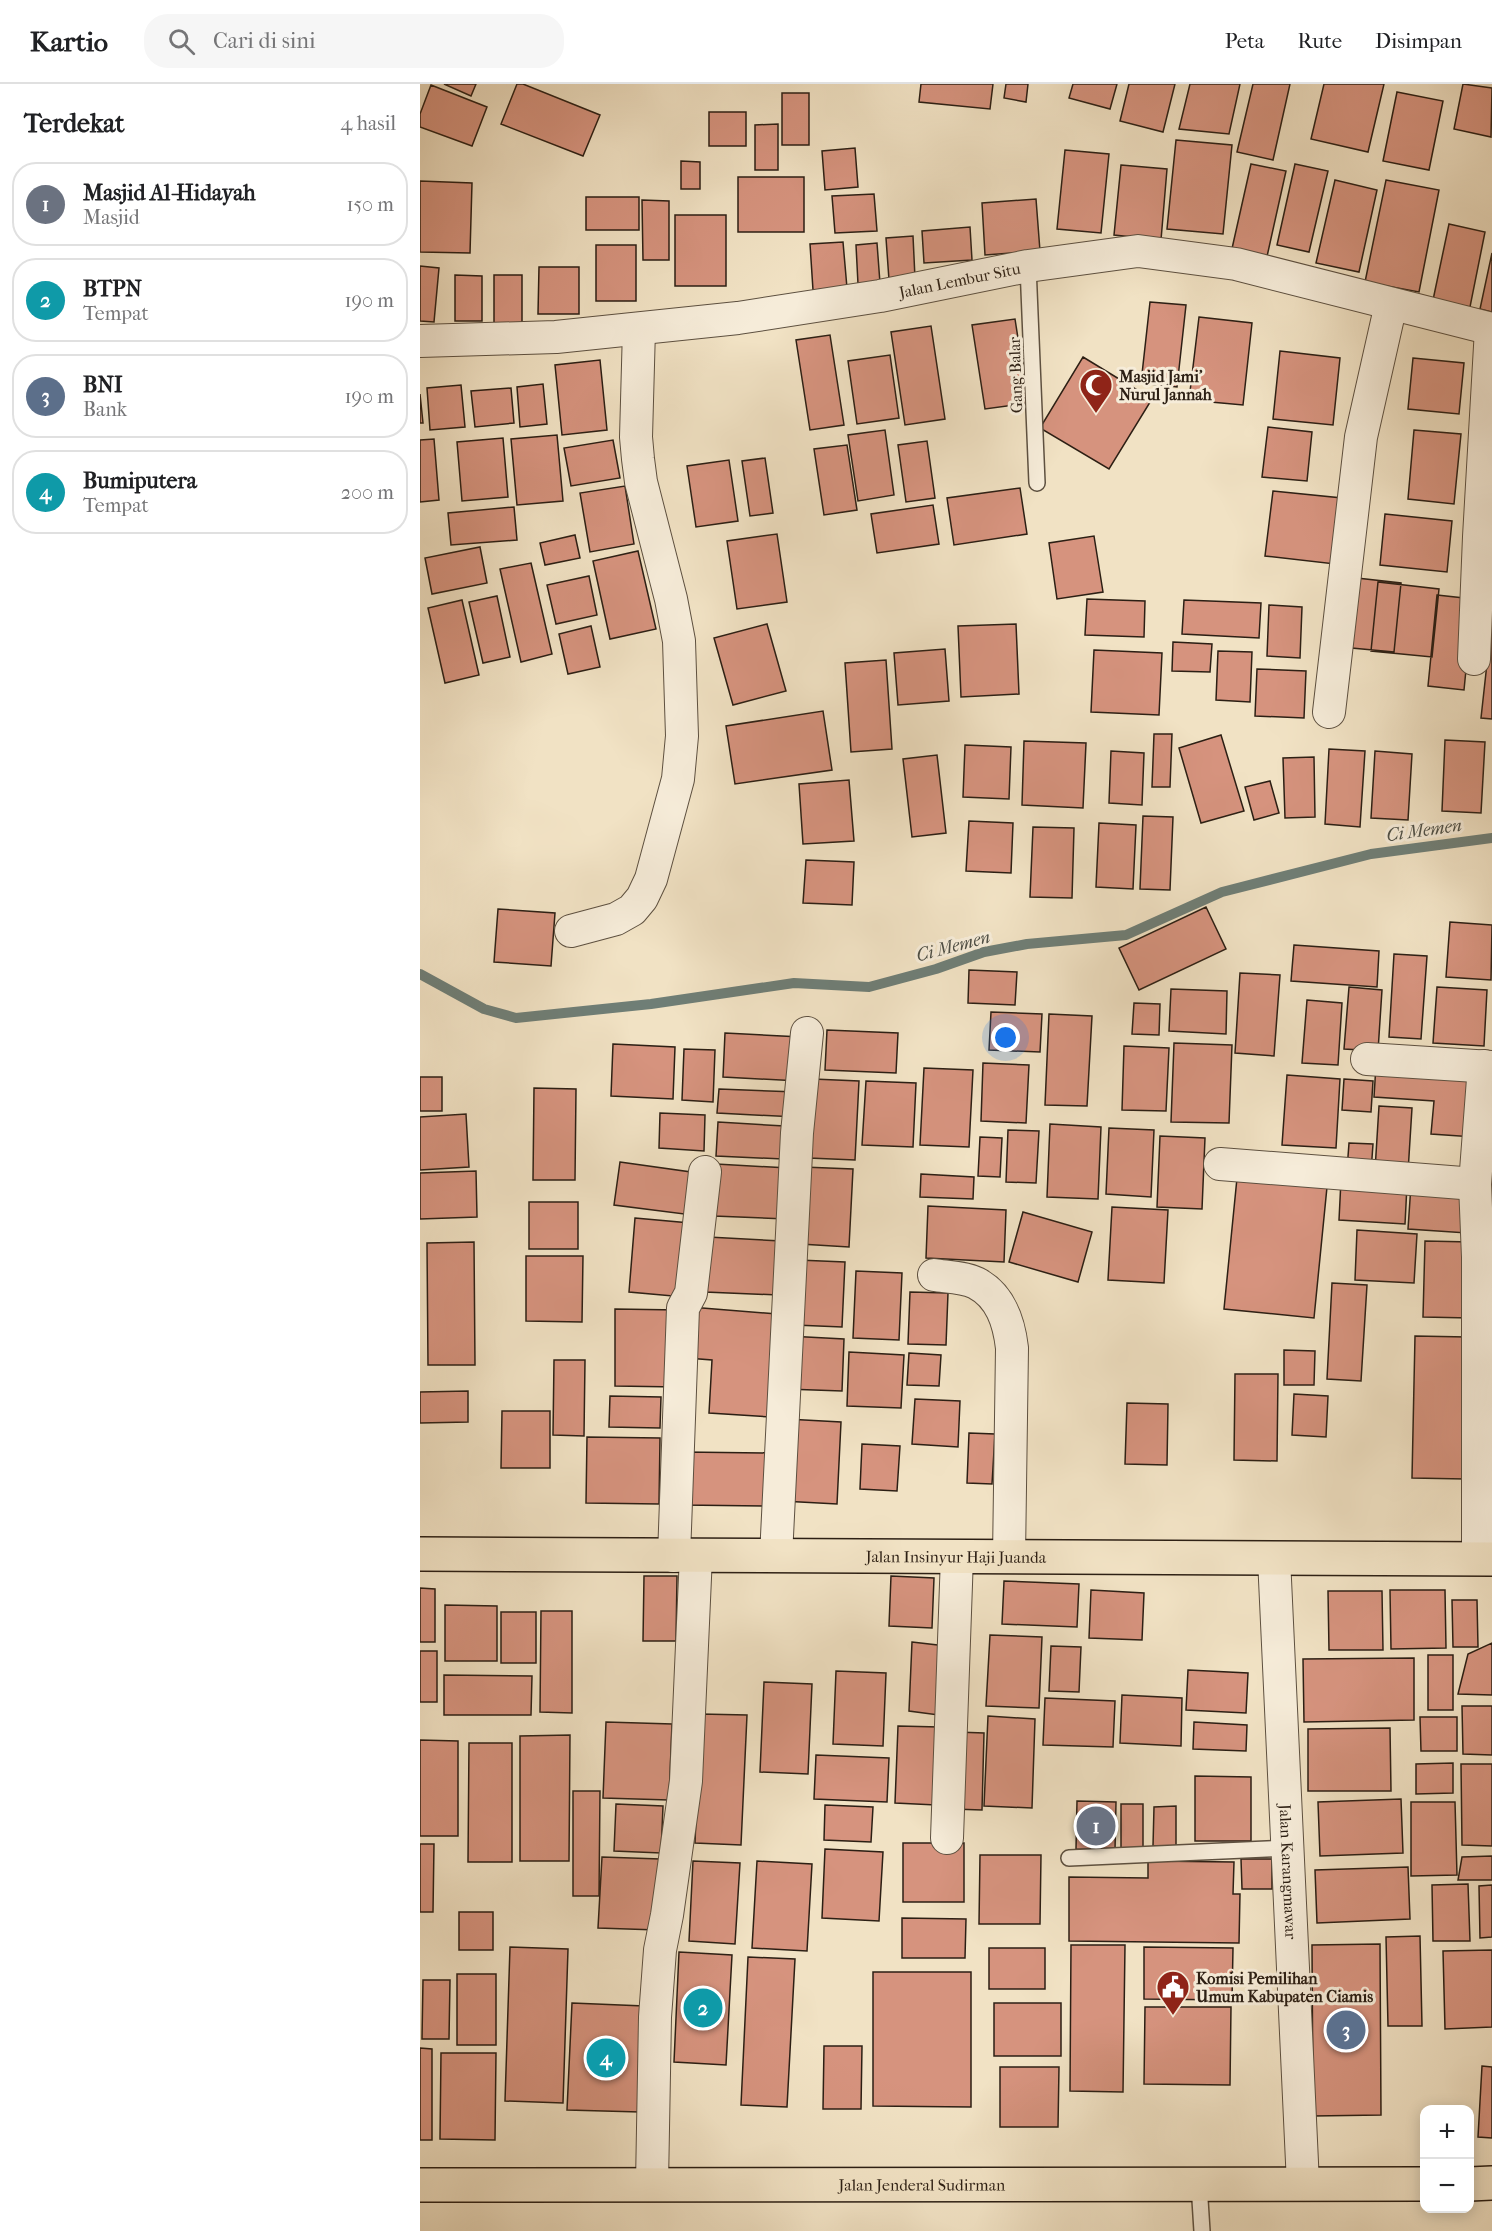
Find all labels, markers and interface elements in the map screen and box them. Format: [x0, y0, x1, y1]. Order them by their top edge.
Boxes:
search box [144, 14, 564, 68]
text: Kartio [30, 25, 108, 58]
icon: search [165, 25, 198, 58]
text: Cari di sini [213, 28, 316, 54]
text: Peta [1225, 29, 1264, 53]
text: Rute [1297, 29, 1342, 53]
text: Disimpan [1375, 29, 1462, 53]
text: Terdekat [24, 108, 125, 139]
text: 4 hasil [341, 112, 396, 135]
text: Masjid Al-Hidayah [83, 180, 256, 206]
text: 1 [42, 193, 49, 216]
text: 150 m [346, 193, 394, 216]
text: Masjid [83, 206, 140, 229]
street label: Jalan Lembur Situ [895, 259, 1022, 302]
text: BTPN [83, 276, 142, 302]
text: 2 [40, 289, 51, 312]
text: 190 m [344, 289, 394, 312]
text: Tempat [83, 302, 149, 325]
street label: Gang Balar [1005, 336, 1026, 414]
mosque icon: Masjid Jami' Nurul Jannah [1078, 367, 1114, 414]
place label: Masjid Jami' Nurul Jannah [1118, 367, 1213, 405]
text: BNI [83, 372, 122, 398]
text: 3 [41, 385, 50, 408]
text: 190 m [344, 385, 394, 408]
text: Bank [83, 398, 127, 421]
text: Bumiputera [83, 468, 197, 494]
text: 4 [40, 481, 51, 504]
text: 200 m [341, 481, 394, 504]
text: Tempat [83, 494, 149, 517]
water label: Ci Memen [1385, 815, 1463, 846]
water label: Ci Memen [914, 927, 993, 966]
your location [991, 1023, 1020, 1052]
street label: Jalan Insinyur Haji Juanda [864, 1547, 1047, 1567]
street label: Jalan Karangmawar [1275, 1802, 1301, 1940]
pin: 1 [1076, 1804, 1116, 1848]
public building icon: Komisi Pemilihan Umum Kabupaten Ciamis [1155, 1969, 1191, 2016]
place label: Komisi Pemilihan Umum Kabupaten Ciamis [1195, 1969, 1373, 2007]
pin: 2 [684, 1986, 722, 2030]
pin: 3 [1326, 2008, 1366, 2052]
pin: 4 [586, 2036, 626, 2080]
map controls [1420, 2105, 1474, 2213]
button: + [1420, 2105, 1474, 2159]
button: − [1420, 2159, 1474, 2213]
street label: Jalan Jenderal Sudirman [837, 2175, 1006, 2195]

